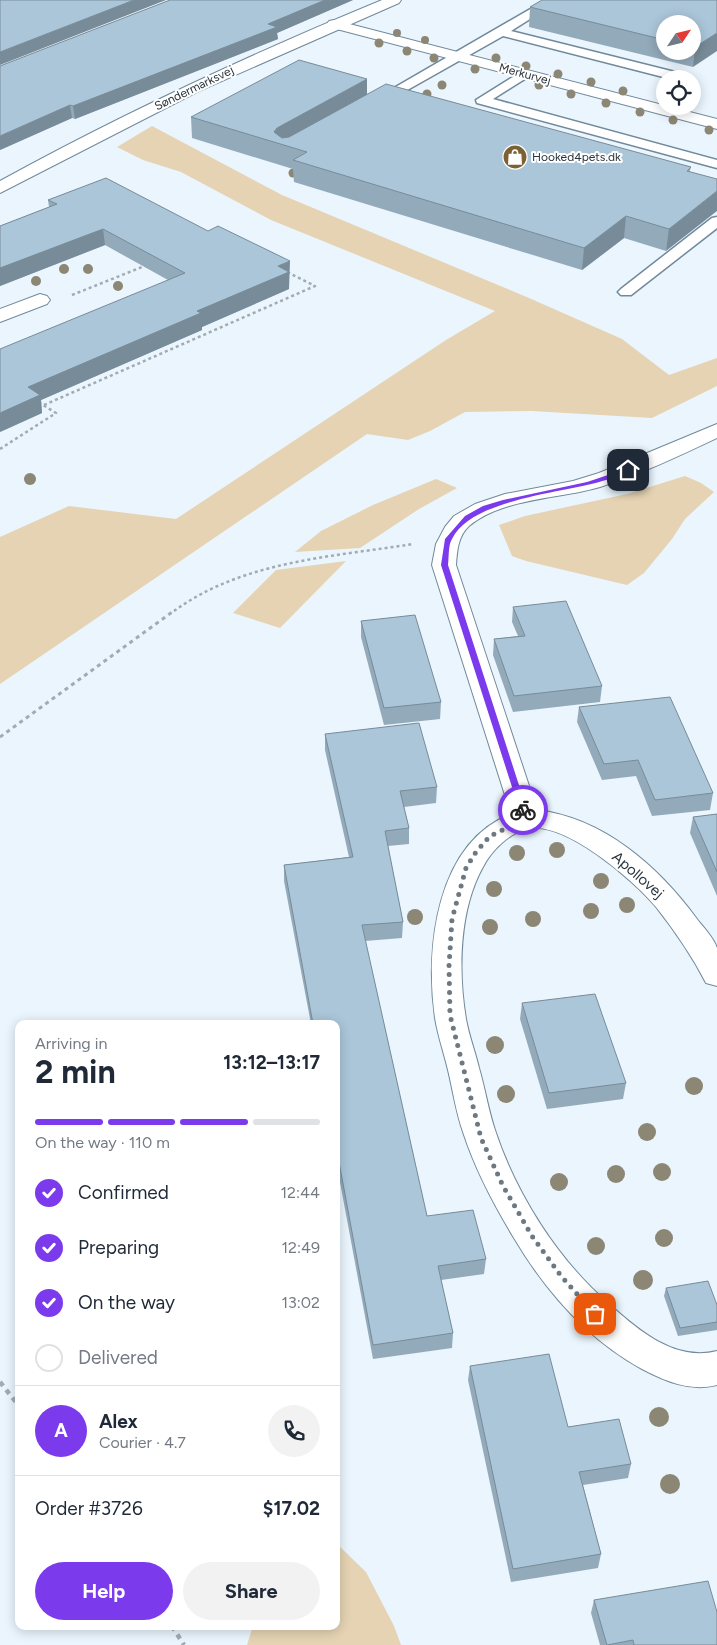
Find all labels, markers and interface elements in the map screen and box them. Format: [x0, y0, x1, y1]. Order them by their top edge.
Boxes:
north arrow [656, 15, 701, 60]
map controls [656, 15, 701, 115]
street label: Merkurvej [497, 60, 553, 88]
street label: Søndermarksvej [152, 63, 236, 113]
button: locate [656, 70, 701, 115]
shop icon: Hooked4pets.dk [502, 144, 528, 170]
place label: Hooked4pets.dk [532, 150, 621, 164]
pin [607, 449, 649, 491]
icon: home [614, 456, 642, 484]
courier [498, 785, 548, 835]
icon: bike [509, 796, 537, 824]
street label: Apollovej [608, 848, 668, 902]
text: Arriving in [35, 1034, 107, 1053]
text: 13:12–13:17 [223, 1051, 320, 1074]
text: 2 min [35, 1053, 116, 1091]
text: On the way · 110 m [35, 1133, 170, 1152]
icon: check [35, 1179, 63, 1207]
text: Confirmed [78, 1181, 169, 1204]
text: 12:44 [281, 1183, 320, 1202]
icon: check [35, 1234, 63, 1262]
text: Preparing [78, 1236, 159, 1259]
text: 12:49 [281, 1238, 320, 1257]
icon: check [35, 1289, 63, 1317]
text: On the way [78, 1291, 175, 1314]
text: 13:02 [281, 1293, 320, 1312]
pin [574, 1293, 616, 1335]
icon: bag [581, 1300, 609, 1328]
text: Delivered [78, 1346, 158, 1369]
button: phone [268, 1405, 320, 1457]
text: Alex [99, 1410, 138, 1433]
text: A [54, 1419, 68, 1442]
text: Courier · 4.7 [99, 1433, 186, 1452]
text: Order #3726 [35, 1497, 143, 1520]
text: $17.02 [263, 1497, 320, 1520]
button: Help [35, 1562, 173, 1620]
button: Share [183, 1562, 320, 1620]

